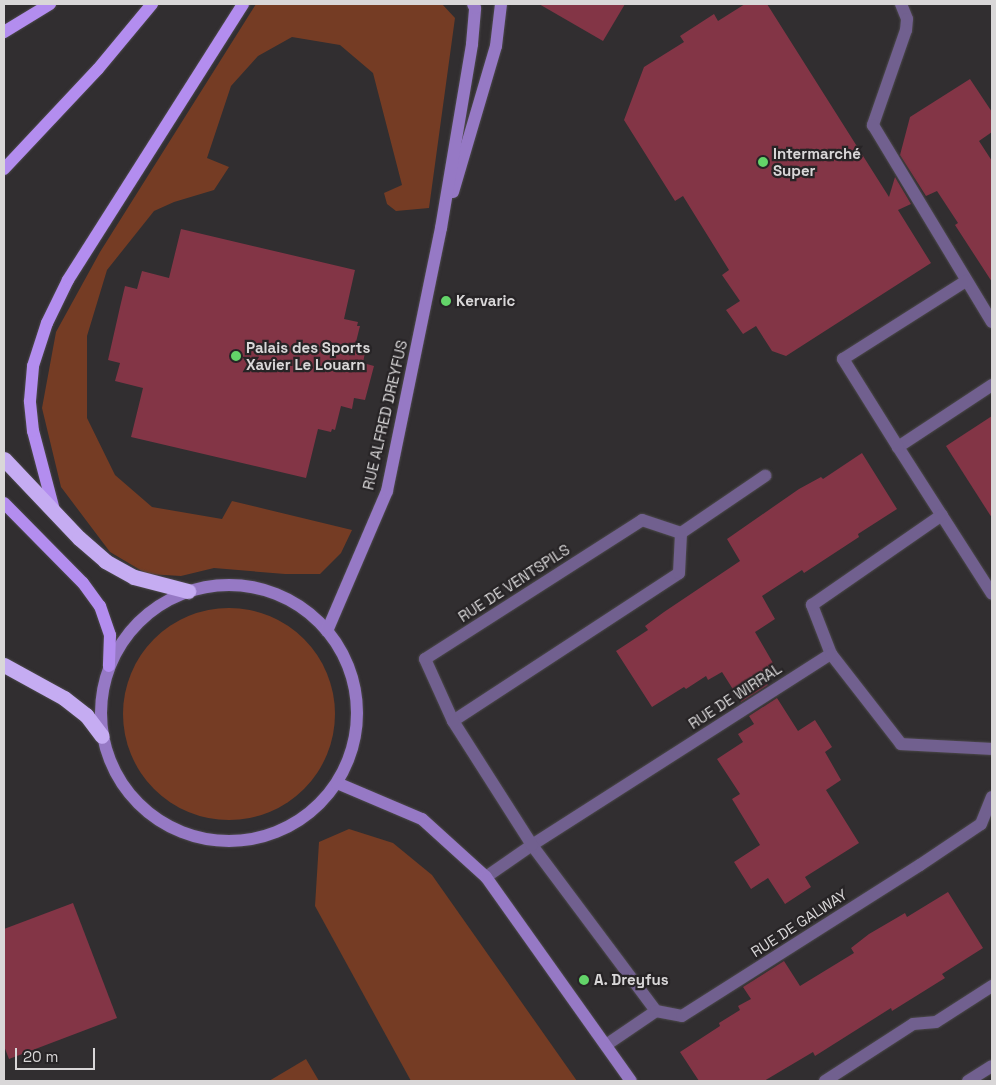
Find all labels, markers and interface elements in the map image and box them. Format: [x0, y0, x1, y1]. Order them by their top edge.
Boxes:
place label: Intermarché Super [773, 144, 861, 179]
marker: Intermarché Super [757, 156, 769, 168]
place label: Kervaric [456, 292, 515, 310]
marker: Kervaric [440, 295, 452, 307]
place label: Palais des Sports Xavier Le Louarn [246, 338, 370, 373]
street label: RUE ALFRED DREYFUS [359, 338, 411, 492]
marker: Palais des Sports Xavier Le Louarn [230, 350, 242, 362]
street label: RUE DE VENTSPILS [455, 540, 573, 626]
street label: RUE DE WIRRAL [685, 659, 785, 733]
street label: RUE DE GALWAY [747, 885, 851, 961]
place label: A. Dreyfus [594, 971, 669, 989]
marker: A. Dreyfus [578, 974, 590, 986]
scale bar [18, 1038, 98, 1070]
text: 20 m [23, 1047, 58, 1066]

